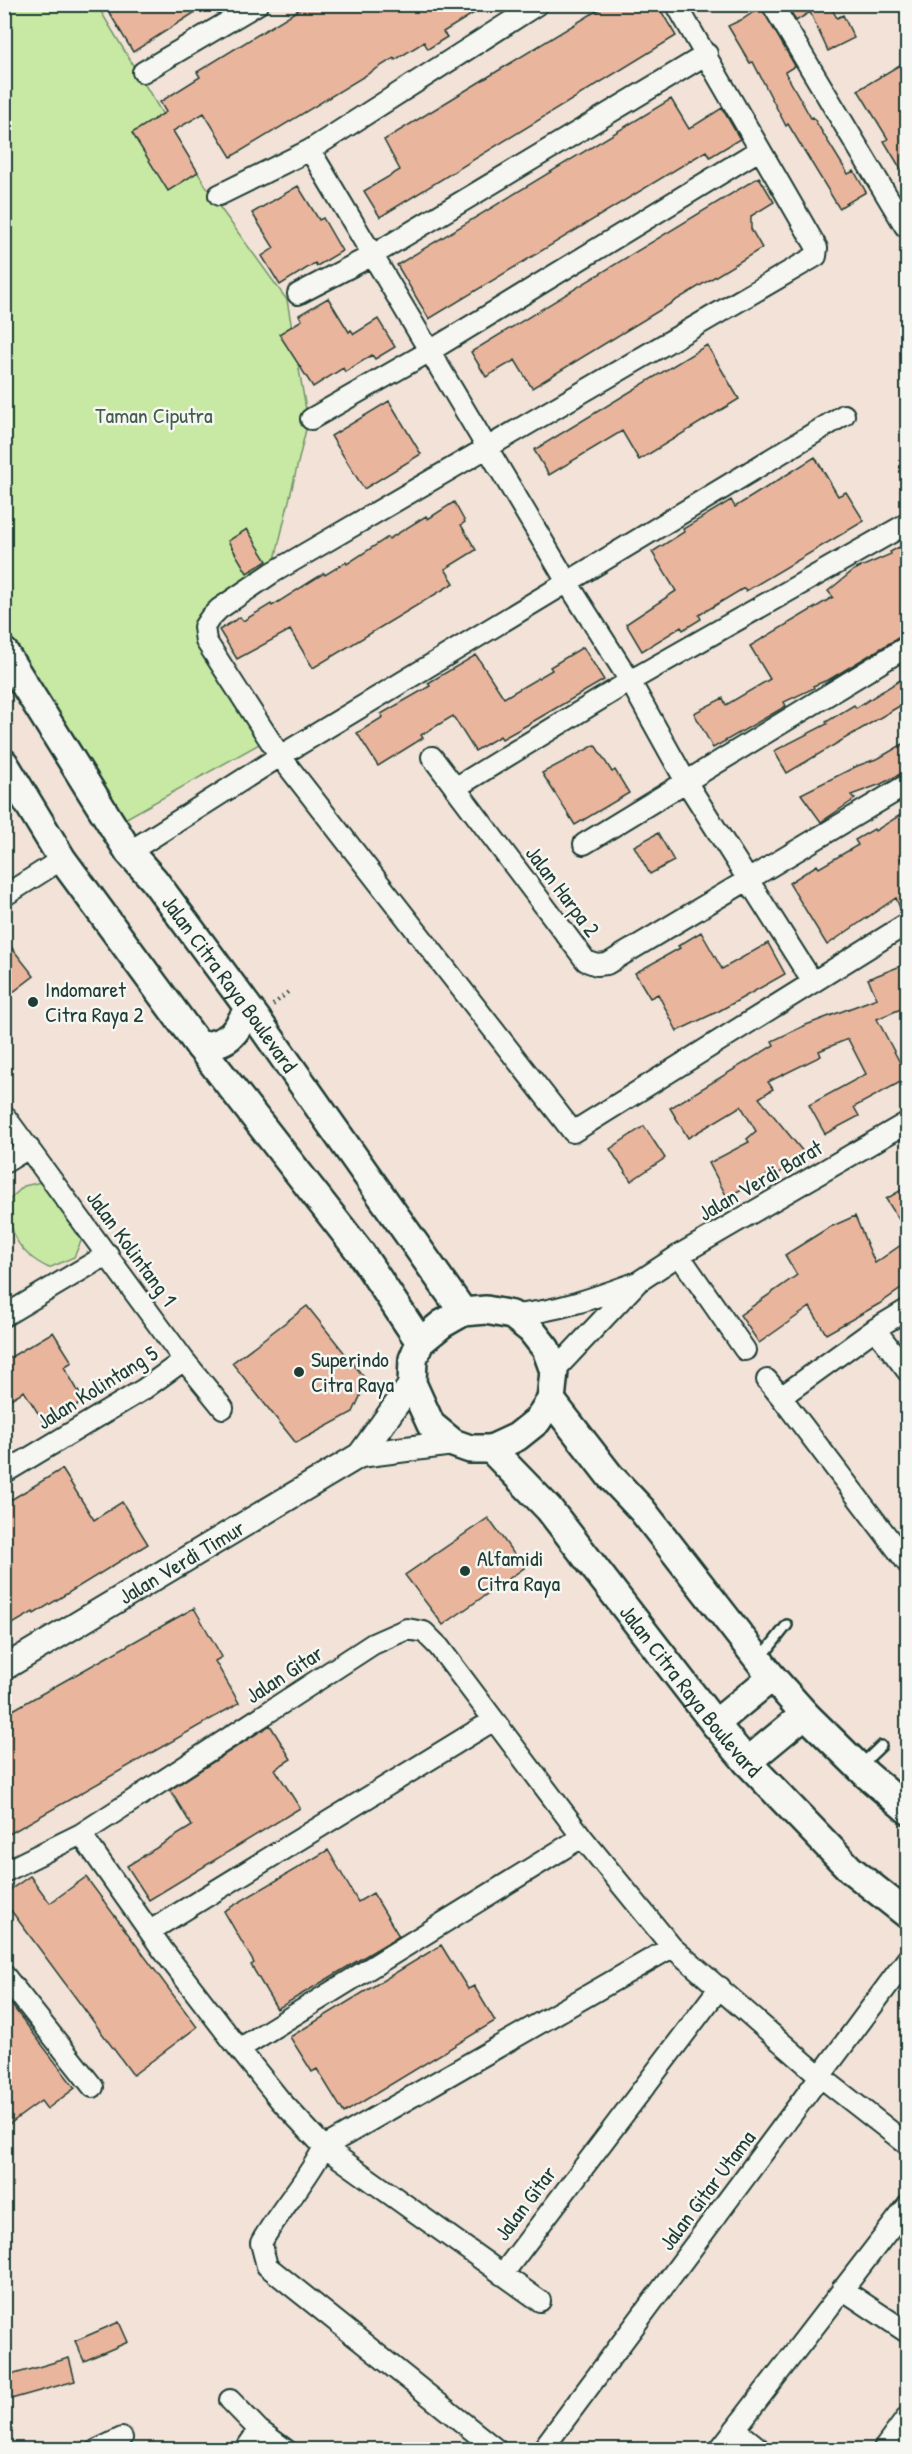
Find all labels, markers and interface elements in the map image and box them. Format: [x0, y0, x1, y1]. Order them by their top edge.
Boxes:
park label: Taman Ciputra [95, 400, 213, 430]
street label: Jalan Harpa 2 [519, 839, 608, 943]
street label: Jalan Citra Raya Boulevard [155, 889, 305, 1079]
place label: Indomaret Citra Raya 2 [45, 974, 144, 1029]
marker: Indomaret Citra Raya 2 [26, 995, 40, 1009]
street label: Jalan Verdi Barat [692, 1132, 828, 1228]
street label: Jalan Kolintang 1 [80, 1184, 184, 1312]
street label: Jalan Kolintang 5 [31, 1338, 163, 1436]
place label: Superindo Citra Raya [311, 1344, 395, 1399]
marker: Superindo Citra Raya [292, 1365, 306, 1379]
street label: Jalan Verdi Timur [113, 1512, 251, 1611]
place label: Alfamidi Citra Raya [477, 1543, 561, 1598]
marker: Alfamidi Citra Raya [458, 1564, 472, 1578]
street label: Jalan Citra Raya Boulevard [613, 1598, 769, 1784]
street label: Jalan Gitar [240, 1638, 329, 1710]
street label: Jalan Gitar Utama [652, 2123, 762, 2256]
street label: Jalan Gitar [487, 2159, 563, 2247]

